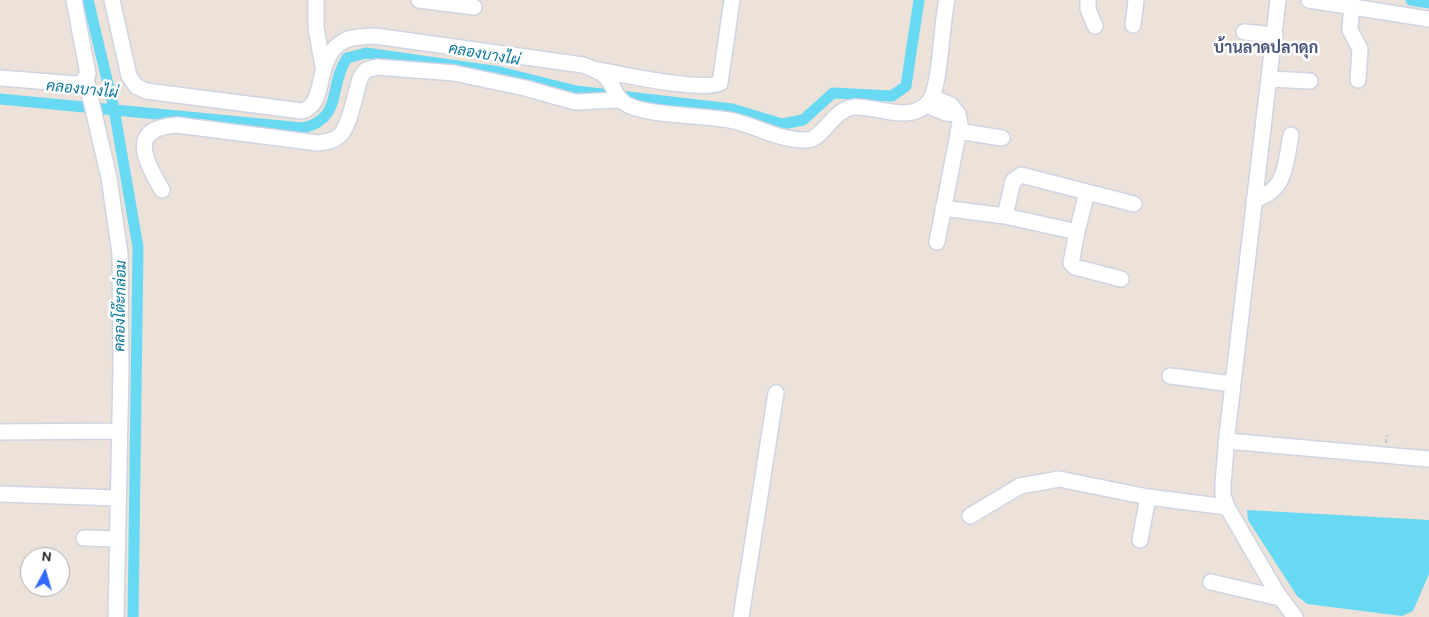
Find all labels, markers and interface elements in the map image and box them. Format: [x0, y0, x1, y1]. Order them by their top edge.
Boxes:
district label: บ้านลาดปลาดุก [1214, 40, 1318, 60]
water label: คลองบางไผ่ [447, 41, 521, 71]
water label: คลองบางไผ่ [45, 78, 119, 104]
water label: คลองโต๊ะกล่อม [112, 260, 132, 352]
north arrow [20, 547, 70, 597]
text: N [41, 549, 52, 567]

